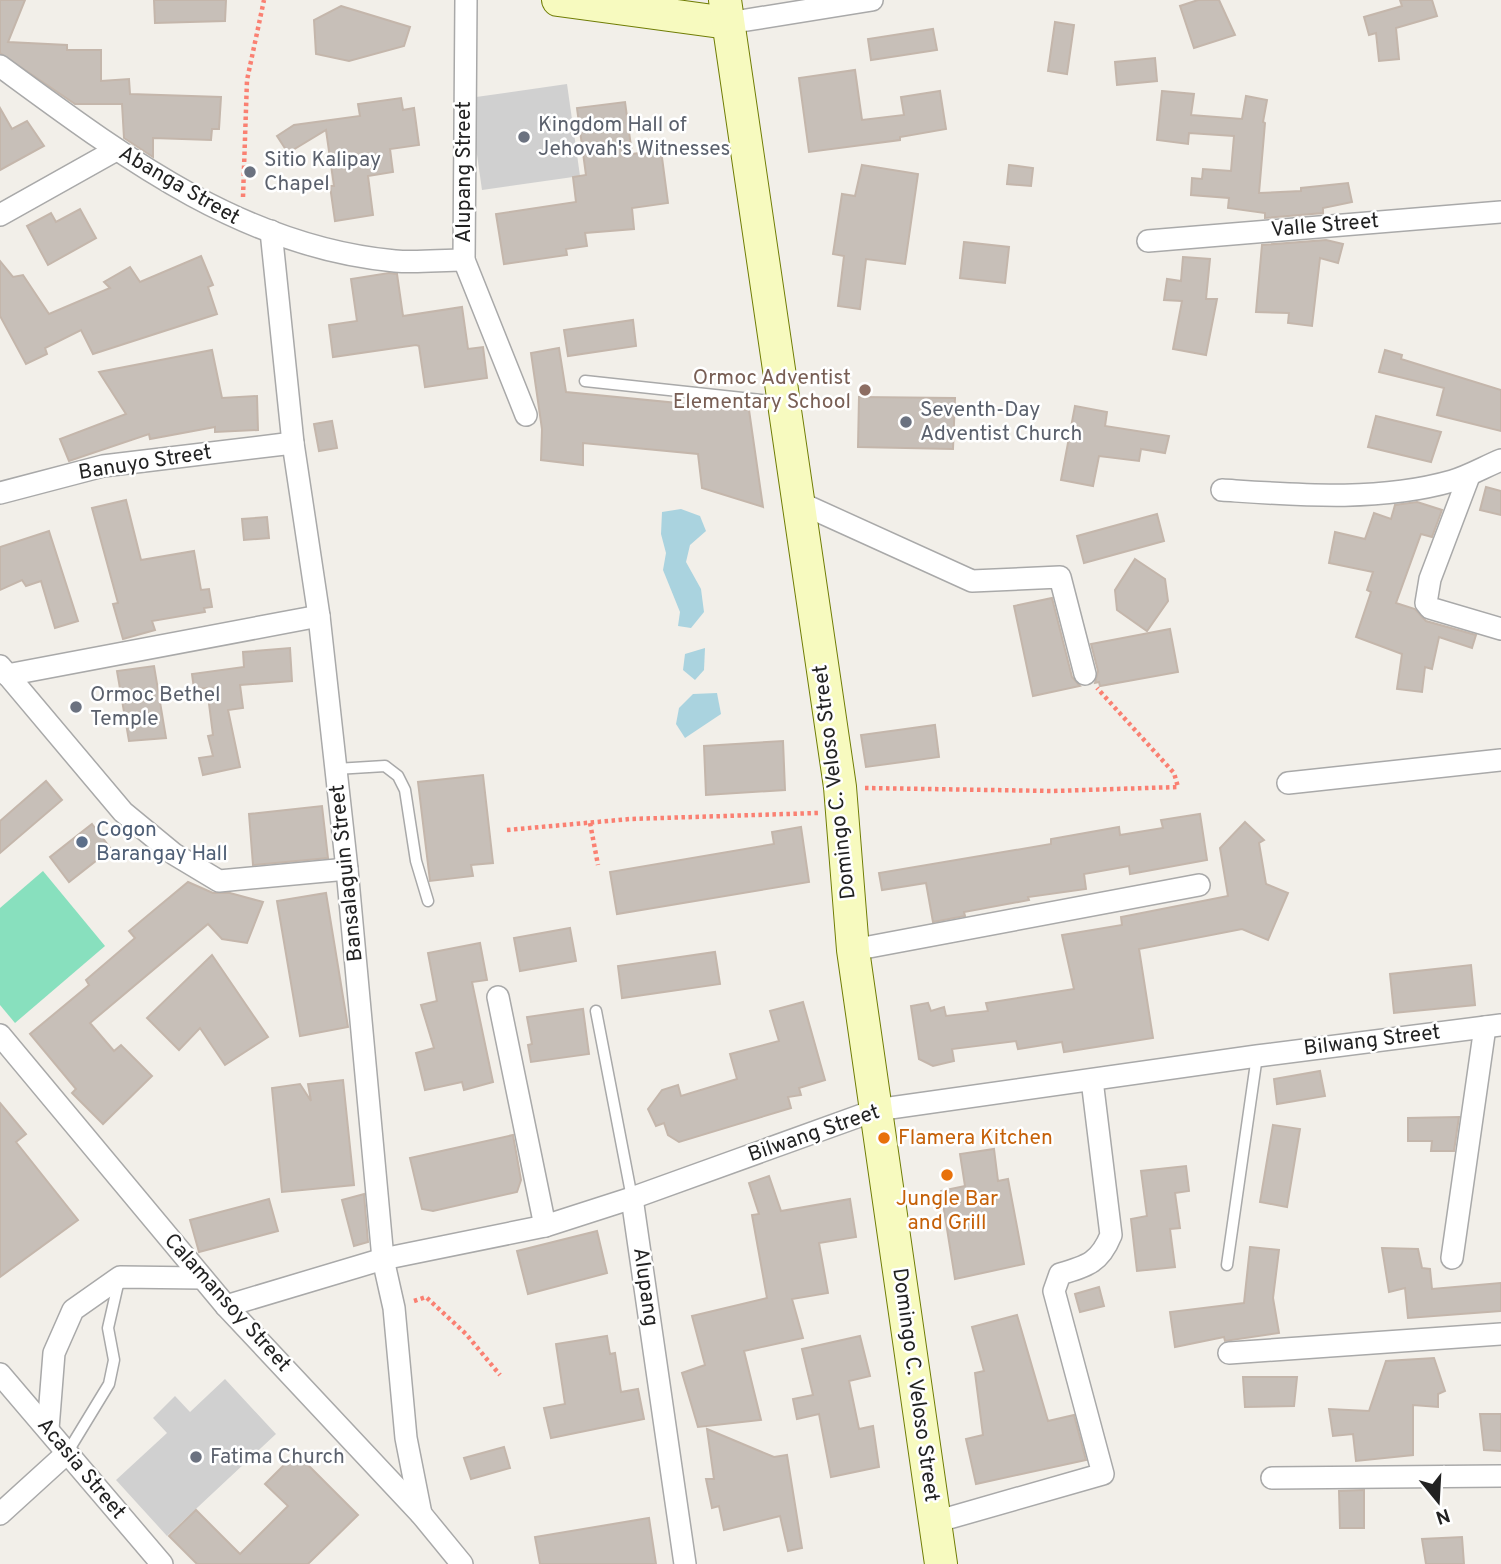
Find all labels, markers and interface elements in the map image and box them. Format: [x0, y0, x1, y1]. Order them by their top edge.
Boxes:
street label: Alupang Street [451, 101, 478, 243]
place label: Kingdom Hall of Jehovah's Witnesses [538, 112, 730, 163]
marker: Kingdom Hall of Jehovah's Witnesses [516, 129, 532, 145]
street label: Abanga Street [114, 140, 244, 232]
place label: Sitio Kalipay Chapel [264, 147, 381, 198]
marker: Sitio Kalipay Chapel [242, 164, 258, 180]
street label: Valle Street [1270, 208, 1380, 244]
place label: Ormoc Adventist Elementary School [673, 365, 851, 416]
marker: Ormoc Adventist Elementary School [857, 382, 873, 398]
place label: Seventh-Day Adventist Church [920, 397, 1082, 448]
marker: Seventh-Day Adventist Church [898, 414, 914, 430]
street label: Banuyo Street [76, 439, 214, 487]
street label: Domingo C. Veloso Street [807, 663, 863, 901]
place label: Ormoc Bethel Temple [90, 682, 221, 733]
marker: Ormoc Bethel Temple [68, 699, 84, 715]
street label: Bansalaguin Street [324, 783, 370, 963]
place label: Cogon Barangay Hall [96, 817, 228, 868]
marker: Cogon Barangay Hall [74, 834, 90, 850]
street label: Bilwang Street [1302, 1019, 1442, 1063]
street label: Bilwang Street [745, 1099, 883, 1169]
place label: Flamera Kitchen [898, 1125, 1053, 1152]
marker: Flamera Kitchen [876, 1130, 892, 1146]
marker: Jungle Bar and Grill [939, 1167, 955, 1183]
place label: Jungle Bar and Grill [896, 1186, 998, 1237]
street label: Calamansoy Street [158, 1228, 296, 1378]
street label: Alupang [626, 1246, 664, 1328]
street label: Domingo C. Veloso Street [885, 1266, 945, 1504]
street label: Acasia Street [31, 1413, 131, 1525]
place label: Fatima Church [210, 1444, 345, 1471]
marker: Fatima Church [188, 1449, 204, 1465]
north arrow [1403, 1466, 1473, 1536]
text: N [1432, 1502, 1453, 1529]

